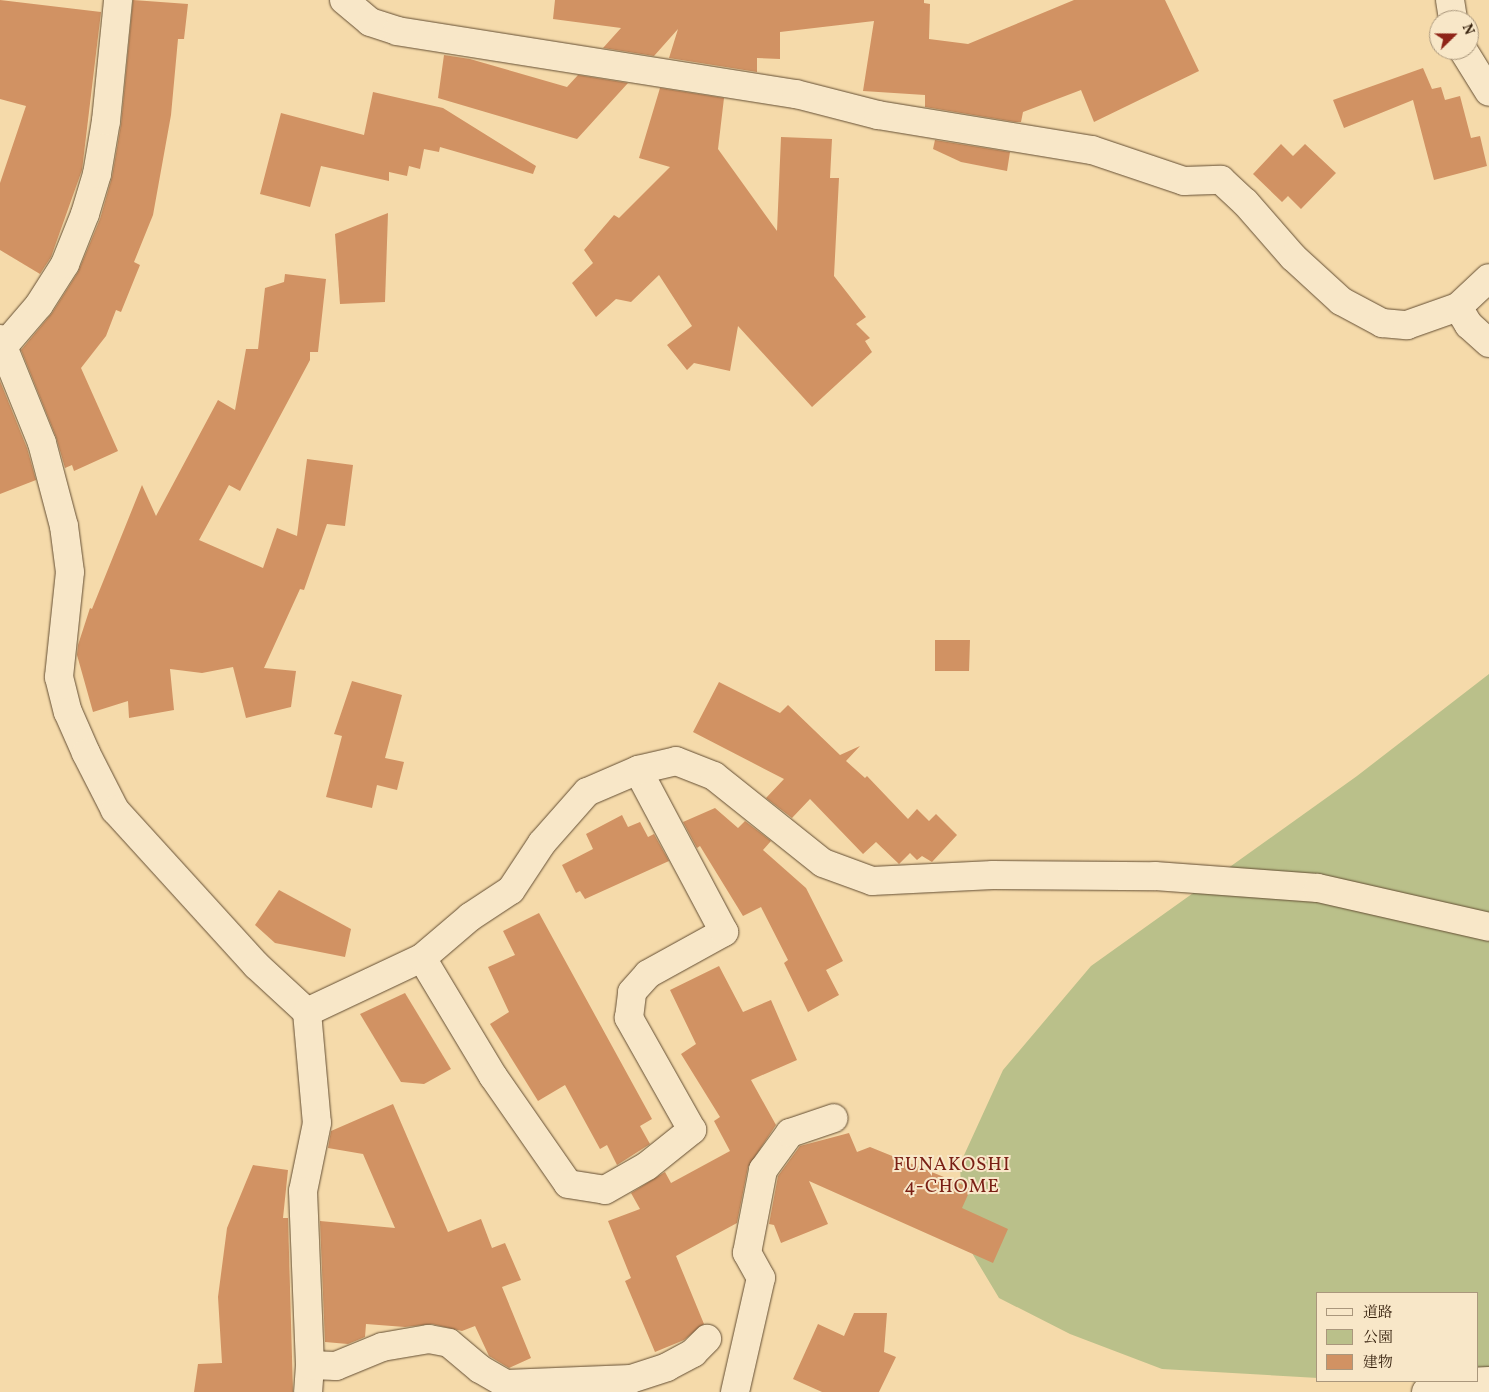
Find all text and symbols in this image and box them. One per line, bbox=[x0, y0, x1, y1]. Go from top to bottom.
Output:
north arrow bbox=[1429, 10, 1479, 60]
text: N bbox=[1457, 21, 1478, 38]
district label: FUNAKOSHI 4-CHOME bbox=[892, 1155, 1012, 1199]
legend bbox=[1316, 1292, 1479, 1382]
text: 道路 bbox=[1363, 1303, 1393, 1324]
text: 公園 bbox=[1363, 1328, 1393, 1349]
text: 建物 bbox=[1363, 1353, 1393, 1374]

